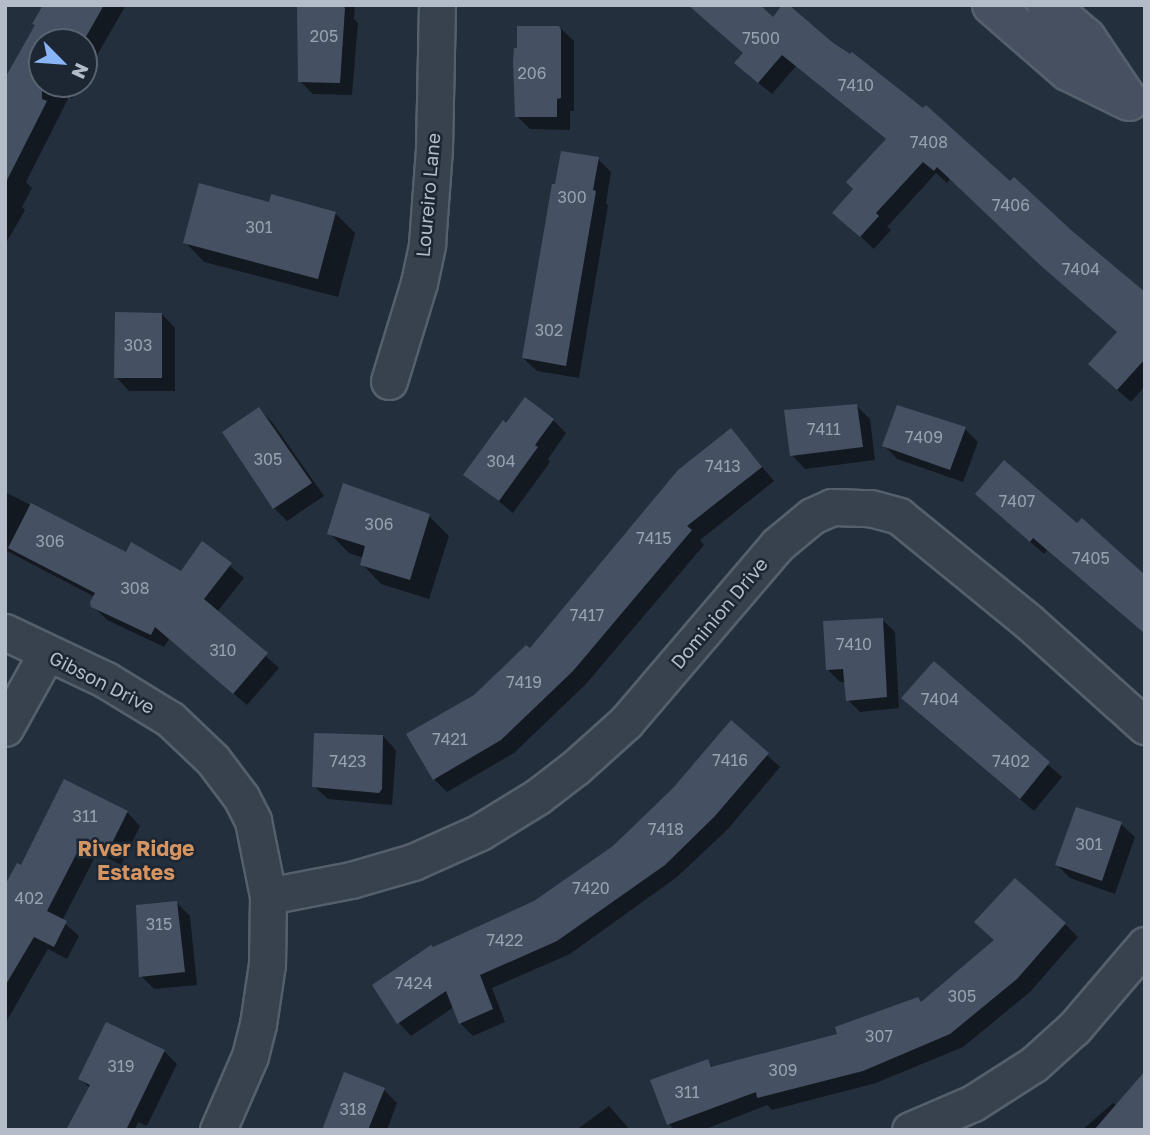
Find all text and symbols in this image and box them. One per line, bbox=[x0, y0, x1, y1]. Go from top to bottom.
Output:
house number: 205 bbox=[310, 26, 338, 46]
north arrow bbox=[28, 28, 98, 98]
house number: 7500 bbox=[742, 28, 780, 48]
text: N bbox=[67, 60, 94, 83]
house number: 206 bbox=[518, 63, 546, 83]
house number: 7410 bbox=[838, 75, 874, 95]
street label: Loureiro Lane bbox=[411, 132, 445, 258]
house number: 7408 bbox=[910, 132, 948, 152]
house number: 300 bbox=[557, 187, 587, 207]
house number: 7406 bbox=[992, 195, 1030, 215]
house number: 301 bbox=[245, 217, 273, 237]
house number: 7404 bbox=[1062, 259, 1100, 279]
house number: 302 bbox=[535, 320, 563, 340]
house number: 303 bbox=[124, 335, 152, 355]
house number: 7411 bbox=[807, 419, 841, 439]
house number: 7409 bbox=[905, 427, 943, 447]
house number: 305 bbox=[254, 449, 282, 469]
house number: 304 bbox=[486, 451, 516, 471]
house number: 7413 bbox=[705, 456, 741, 476]
house number: 7407 bbox=[999, 491, 1035, 511]
house number: 306 bbox=[365, 514, 393, 534]
house number: 7415 bbox=[636, 528, 672, 548]
house number: 306 bbox=[36, 531, 64, 551]
house number: 7405 bbox=[1072, 548, 1110, 568]
street label: Dominion Drive bbox=[666, 553, 772, 673]
house number: 308 bbox=[120, 578, 150, 598]
house number: 7417 bbox=[570, 605, 604, 625]
house number: 7410 bbox=[836, 634, 872, 654]
house number: 310 bbox=[209, 640, 237, 660]
street label: Gibson Drive bbox=[46, 646, 158, 718]
house number: 7419 bbox=[506, 672, 542, 692]
house number: 7404 bbox=[921, 689, 959, 709]
house number: 7421 bbox=[432, 729, 468, 749]
house number: 7416 bbox=[712, 750, 748, 770]
house number: 7423 bbox=[330, 751, 366, 771]
house number: 7402 bbox=[992, 751, 1030, 771]
house number: 311 bbox=[73, 806, 97, 826]
house number: 7418 bbox=[648, 819, 684, 839]
house number: 301 bbox=[1075, 834, 1103, 854]
district label: River Ridge Estates bbox=[78, 835, 194, 885]
house number: 7420 bbox=[572, 878, 610, 898]
house number: 402 bbox=[15, 888, 43, 908]
house number: 315 bbox=[146, 914, 172, 934]
house number: 7422 bbox=[487, 930, 523, 950]
house number: 7424 bbox=[395, 973, 433, 993]
house number: 305 bbox=[948, 986, 976, 1006]
house number: 307 bbox=[865, 1026, 893, 1046]
house number: 319 bbox=[108, 1056, 134, 1076]
house number: 309 bbox=[769, 1060, 797, 1080]
house number: 311 bbox=[675, 1082, 699, 1102]
house number: 318 bbox=[340, 1099, 366, 1119]

